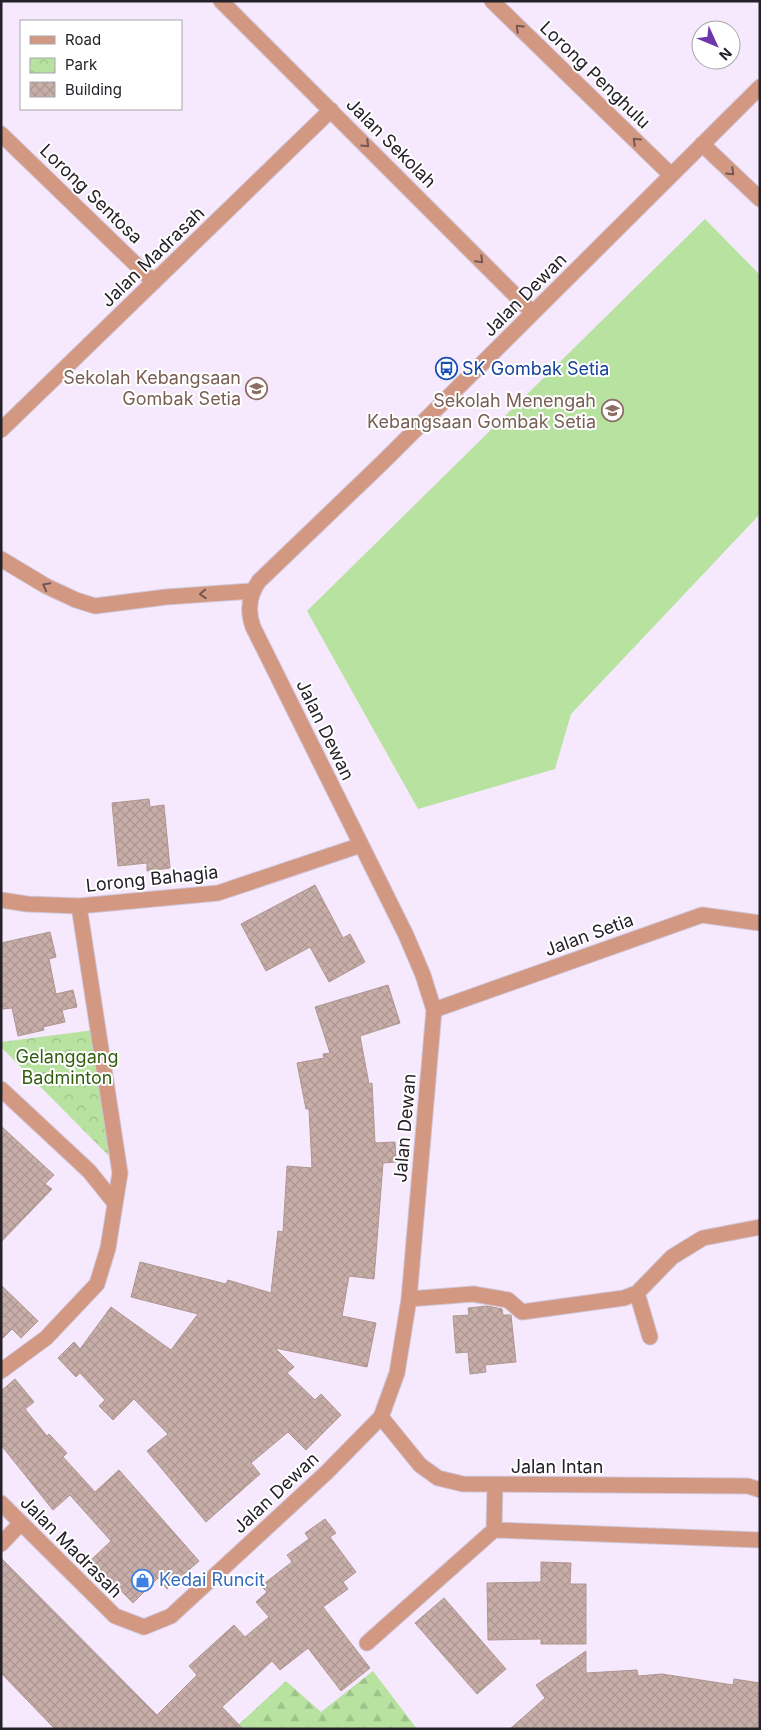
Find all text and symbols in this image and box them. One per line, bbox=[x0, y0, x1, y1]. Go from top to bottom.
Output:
street label: Lorong Penghulu bbox=[536, 17, 655, 133]
legend bbox=[20, 20, 182, 110]
north arrow bbox=[691, 20, 741, 70]
one-way arrow bbox=[516, 25, 525, 34]
text: Road bbox=[65, 30, 101, 49]
text: N bbox=[716, 45, 736, 64]
text: Park bbox=[65, 55, 98, 74]
text: Building bbox=[65, 80, 122, 99]
street label: Jalan Sekolah bbox=[342, 94, 440, 192]
one-way arrow bbox=[633, 138, 642, 147]
one-way arrow bbox=[360, 139, 369, 148]
street label: Lorong Sentosa bbox=[36, 140, 147, 248]
one-way arrow bbox=[725, 166, 734, 175]
street label: Jalan Madrasah bbox=[97, 202, 209, 311]
street label: Jalan Dewan bbox=[479, 249, 571, 341]
one-way arrow bbox=[474, 254, 483, 263]
bus stop icon: SK Gombak Setia bbox=[434, 357, 458, 381]
place label: SK Gombak Setia bbox=[462, 358, 609, 379]
place label: Sekolah Kebangsaan Gombak Setia bbox=[63, 367, 241, 409]
school or university icon: Sekolah Kebangsaan Gombak Setia bbox=[245, 376, 269, 400]
place label: Sekolah Menengah Kebangsaan Gombak Setia bbox=[367, 390, 596, 432]
school or university icon: Sekolah Menengah Kebangsaan Gombak Setia bbox=[600, 399, 624, 423]
one-way arrow bbox=[42, 582, 51, 592]
one-way arrow bbox=[199, 589, 207, 600]
street label: Jalan Dewan bbox=[292, 676, 359, 783]
street label: Lorong Bahagia bbox=[85, 861, 219, 896]
street label: Jalan Setia bbox=[542, 909, 636, 960]
park label: Gelanggang Badminton bbox=[16, 1046, 118, 1088]
street label: Jalan Dewan bbox=[389, 1073, 420, 1183]
street label: Jalan Dewan bbox=[229, 1448, 323, 1538]
street label: Jalan Intan bbox=[511, 1456, 603, 1477]
street label: Jalan Madrasah bbox=[16, 1491, 127, 1602]
shop icon: Kedai Runcit bbox=[131, 1568, 155, 1592]
place label: Kedai Runcit bbox=[159, 1569, 265, 1590]

